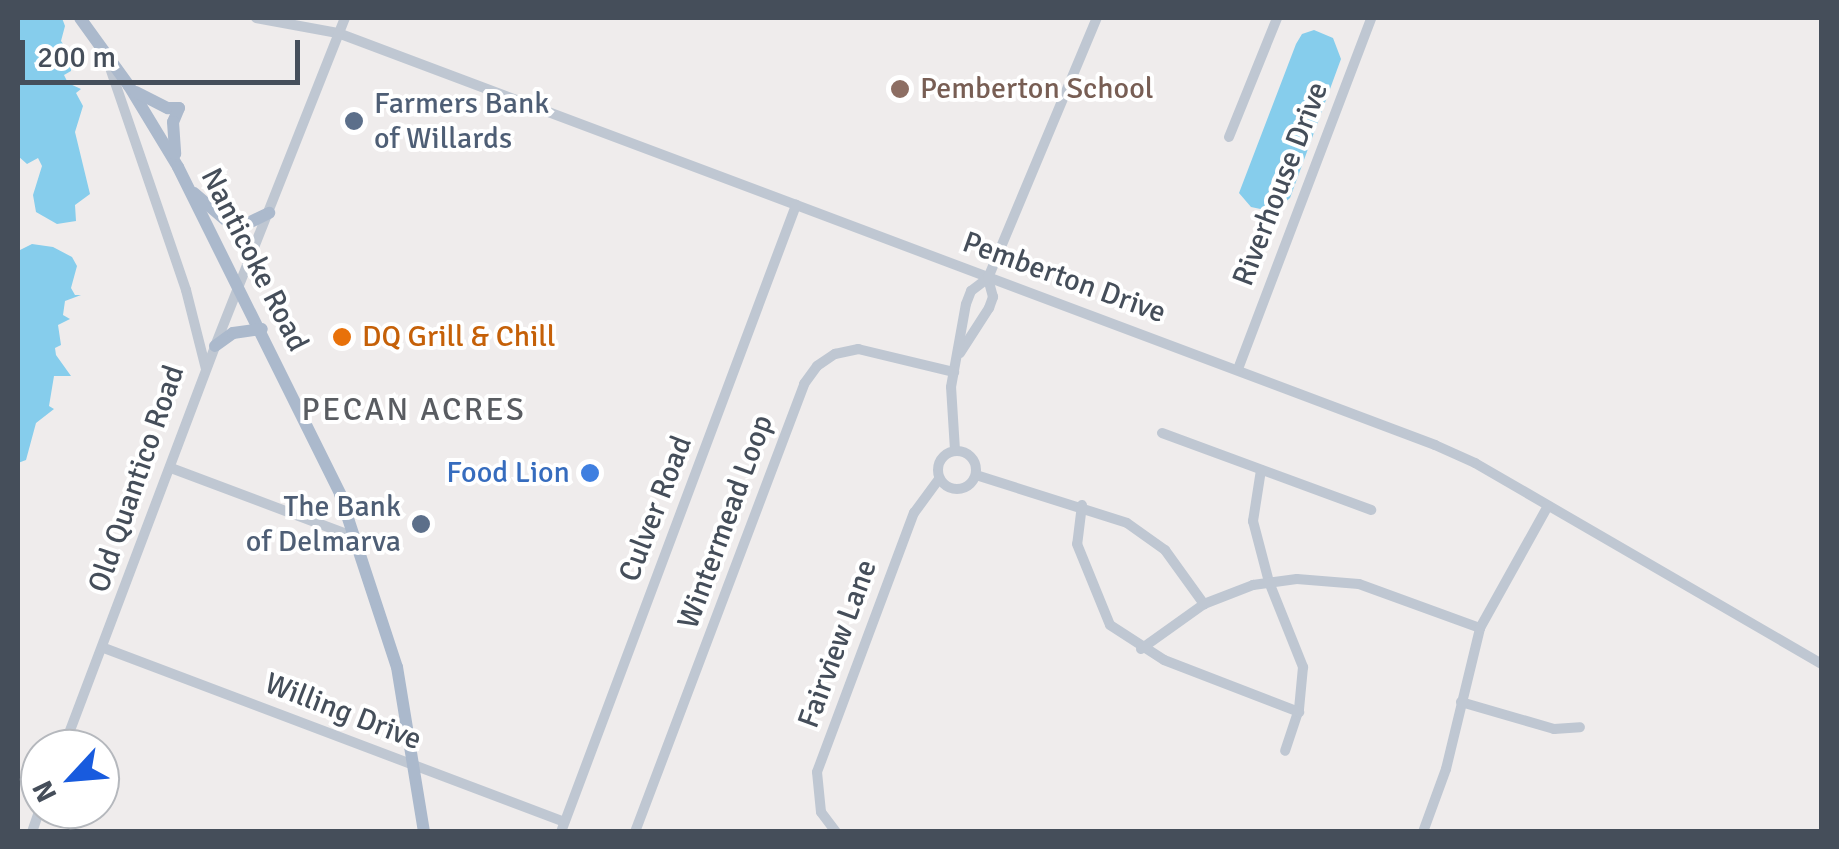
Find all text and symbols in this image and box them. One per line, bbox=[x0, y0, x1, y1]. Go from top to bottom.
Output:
scale bar bbox=[25, 20, 305, 82]
text: 200 m bbox=[37, 39, 116, 76]
place label: Pemberton School bbox=[920, 71, 1154, 107]
street label: Riverhouse Drive bbox=[1226, 77, 1336, 291]
marker: Pemberton School bbox=[889, 78, 911, 100]
place label: Farmers Bank of Willards bbox=[374, 86, 549, 156]
marker: Farmers Bank of Willards bbox=[343, 110, 365, 132]
street label: Nanticoke Road bbox=[192, 162, 316, 358]
street label: Pemberton Drive bbox=[958, 225, 1170, 331]
place label: DQ Grill & Chill bbox=[362, 319, 556, 355]
marker: DQ Grill & Chill bbox=[331, 326, 353, 348]
street label: Old Quantico Road bbox=[81, 361, 193, 597]
district label: PECAN ACRES bbox=[302, 391, 526, 429]
street label: Wintermead Loop bbox=[671, 410, 781, 634]
street label: Culver Road bbox=[612, 431, 700, 587]
place label: Food Lion bbox=[446, 455, 570, 491]
marker: Food Lion bbox=[579, 462, 601, 484]
place label: The Bank of Delmarva bbox=[246, 489, 401, 560]
marker: The Bank of Delmarva bbox=[410, 513, 432, 535]
street label: Fairview Lane bbox=[791, 555, 885, 733]
street label: Willing Drive bbox=[260, 666, 426, 758]
north arrow bbox=[20, 729, 120, 829]
text: N bbox=[25, 775, 64, 807]

